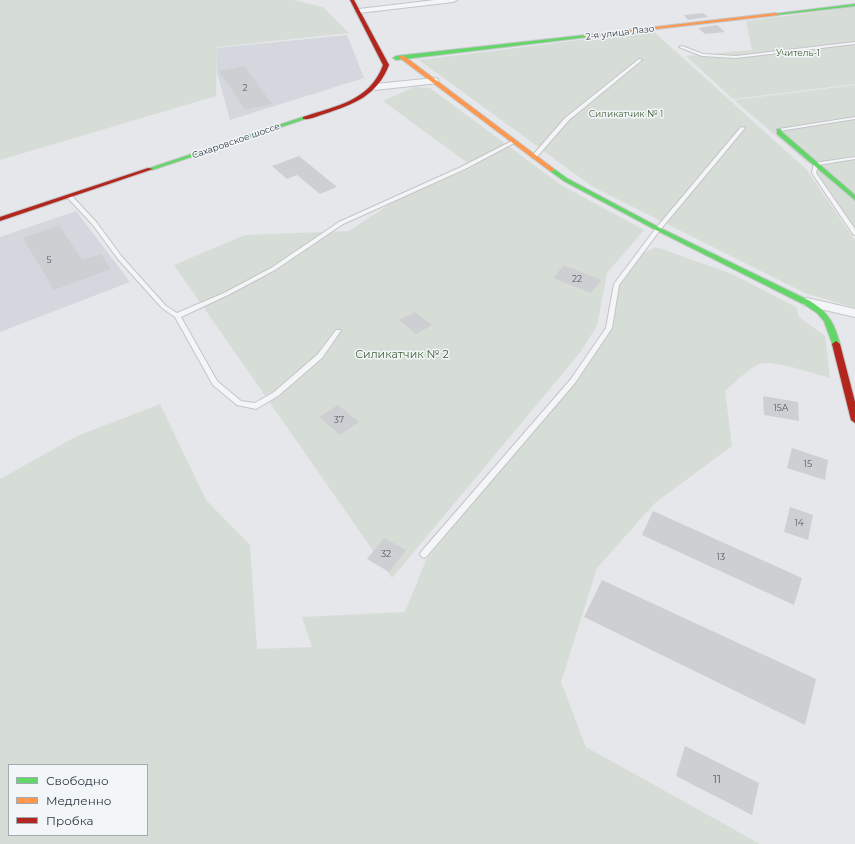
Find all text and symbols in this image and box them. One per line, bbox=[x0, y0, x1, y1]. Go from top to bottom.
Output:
street label: 2-я улица Лазо bbox=[585, 23, 655, 43]
park label: Учитель-1 bbox=[776, 48, 820, 58]
house number: 2 bbox=[242, 83, 248, 93]
park label: Силикатчик № 1 bbox=[589, 109, 663, 119]
street label: Сахаровское шоссе bbox=[191, 121, 281, 161]
house number: 5 bbox=[46, 255, 52, 265]
house number: 22 bbox=[572, 274, 582, 284]
park label: Силикатчик № 2 bbox=[355, 348, 449, 362]
house number: 15А bbox=[773, 403, 789, 413]
house number: 37 bbox=[334, 415, 344, 425]
house number: 15 bbox=[804, 459, 812, 469]
house number: 14 bbox=[794, 518, 804, 528]
house number: 32 bbox=[381, 549, 391, 559]
house number: 13 bbox=[717, 552, 725, 562]
legend bbox=[8, 764, 148, 836]
text: Свободно bbox=[46, 773, 109, 788]
house number: 11 bbox=[713, 773, 721, 787]
text: Медленно bbox=[46, 793, 111, 808]
text: Пробка bbox=[46, 813, 94, 828]

